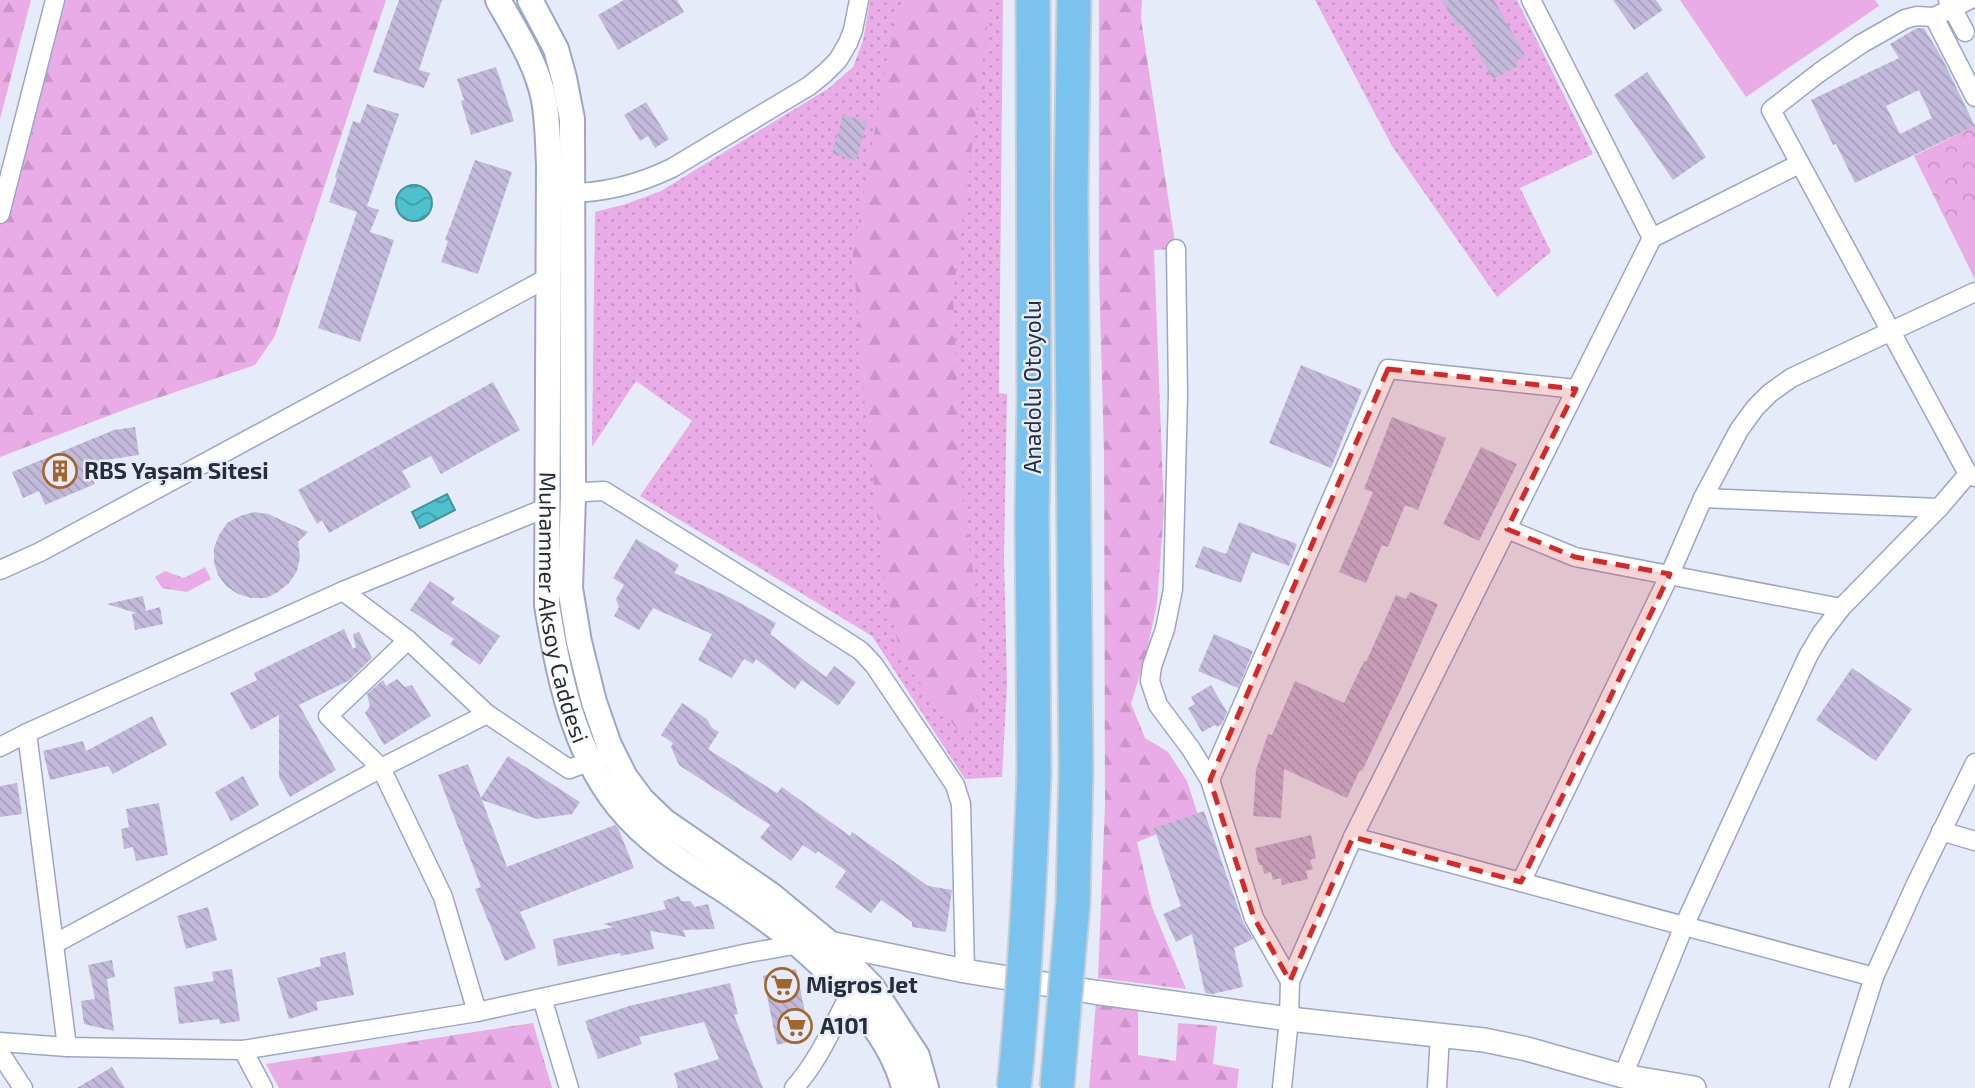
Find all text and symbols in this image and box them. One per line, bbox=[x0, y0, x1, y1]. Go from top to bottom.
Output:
street label: Anadolu Otoyolu bbox=[1018, 300, 1046, 474]
building icon: RBS Yaşam Sitesi bbox=[41, 452, 79, 490]
place label: RBS Yaşam Sitesi bbox=[84, 456, 269, 486]
street label: Muhammer Aksoy Caddesi bbox=[534, 472, 595, 747]
supermarket icon: Migros Jet bbox=[763, 966, 801, 1004]
place label: Migros Jet bbox=[806, 970, 918, 998]
supermarket icon: A101 bbox=[776, 1007, 814, 1045]
place label: A101 bbox=[820, 1011, 869, 1039]

